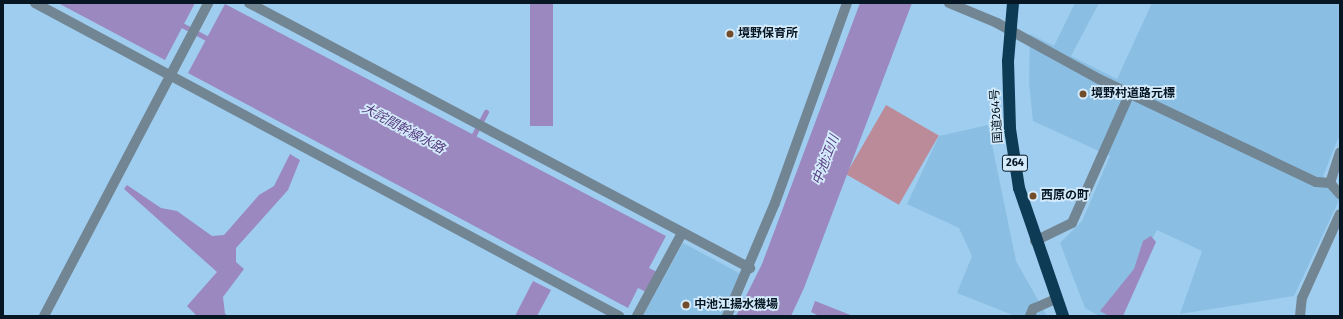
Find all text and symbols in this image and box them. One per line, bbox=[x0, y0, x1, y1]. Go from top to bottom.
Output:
place label: 境野保育所 bbox=[738, 27, 798, 41]
marker: 境野保育所 bbox=[725, 29, 735, 39]
place label: 境野村道路元標 bbox=[1091, 87, 1175, 101]
street label: 国道264号 bbox=[988, 88, 1006, 144]
marker: 境野村道路元標 bbox=[1078, 89, 1088, 99]
water label: 大詫間幹線水路 bbox=[359, 101, 447, 157]
water label: 中池江川 bbox=[809, 133, 843, 187]
road number: 264 bbox=[1001, 154, 1029, 172]
place label: 西原の町 bbox=[1041, 189, 1089, 203]
marker: 西原の町 bbox=[1028, 191, 1038, 201]
place label: 中池江揚水機場 bbox=[694, 298, 778, 312]
marker: 中池江揚水機場 bbox=[681, 300, 691, 310]

